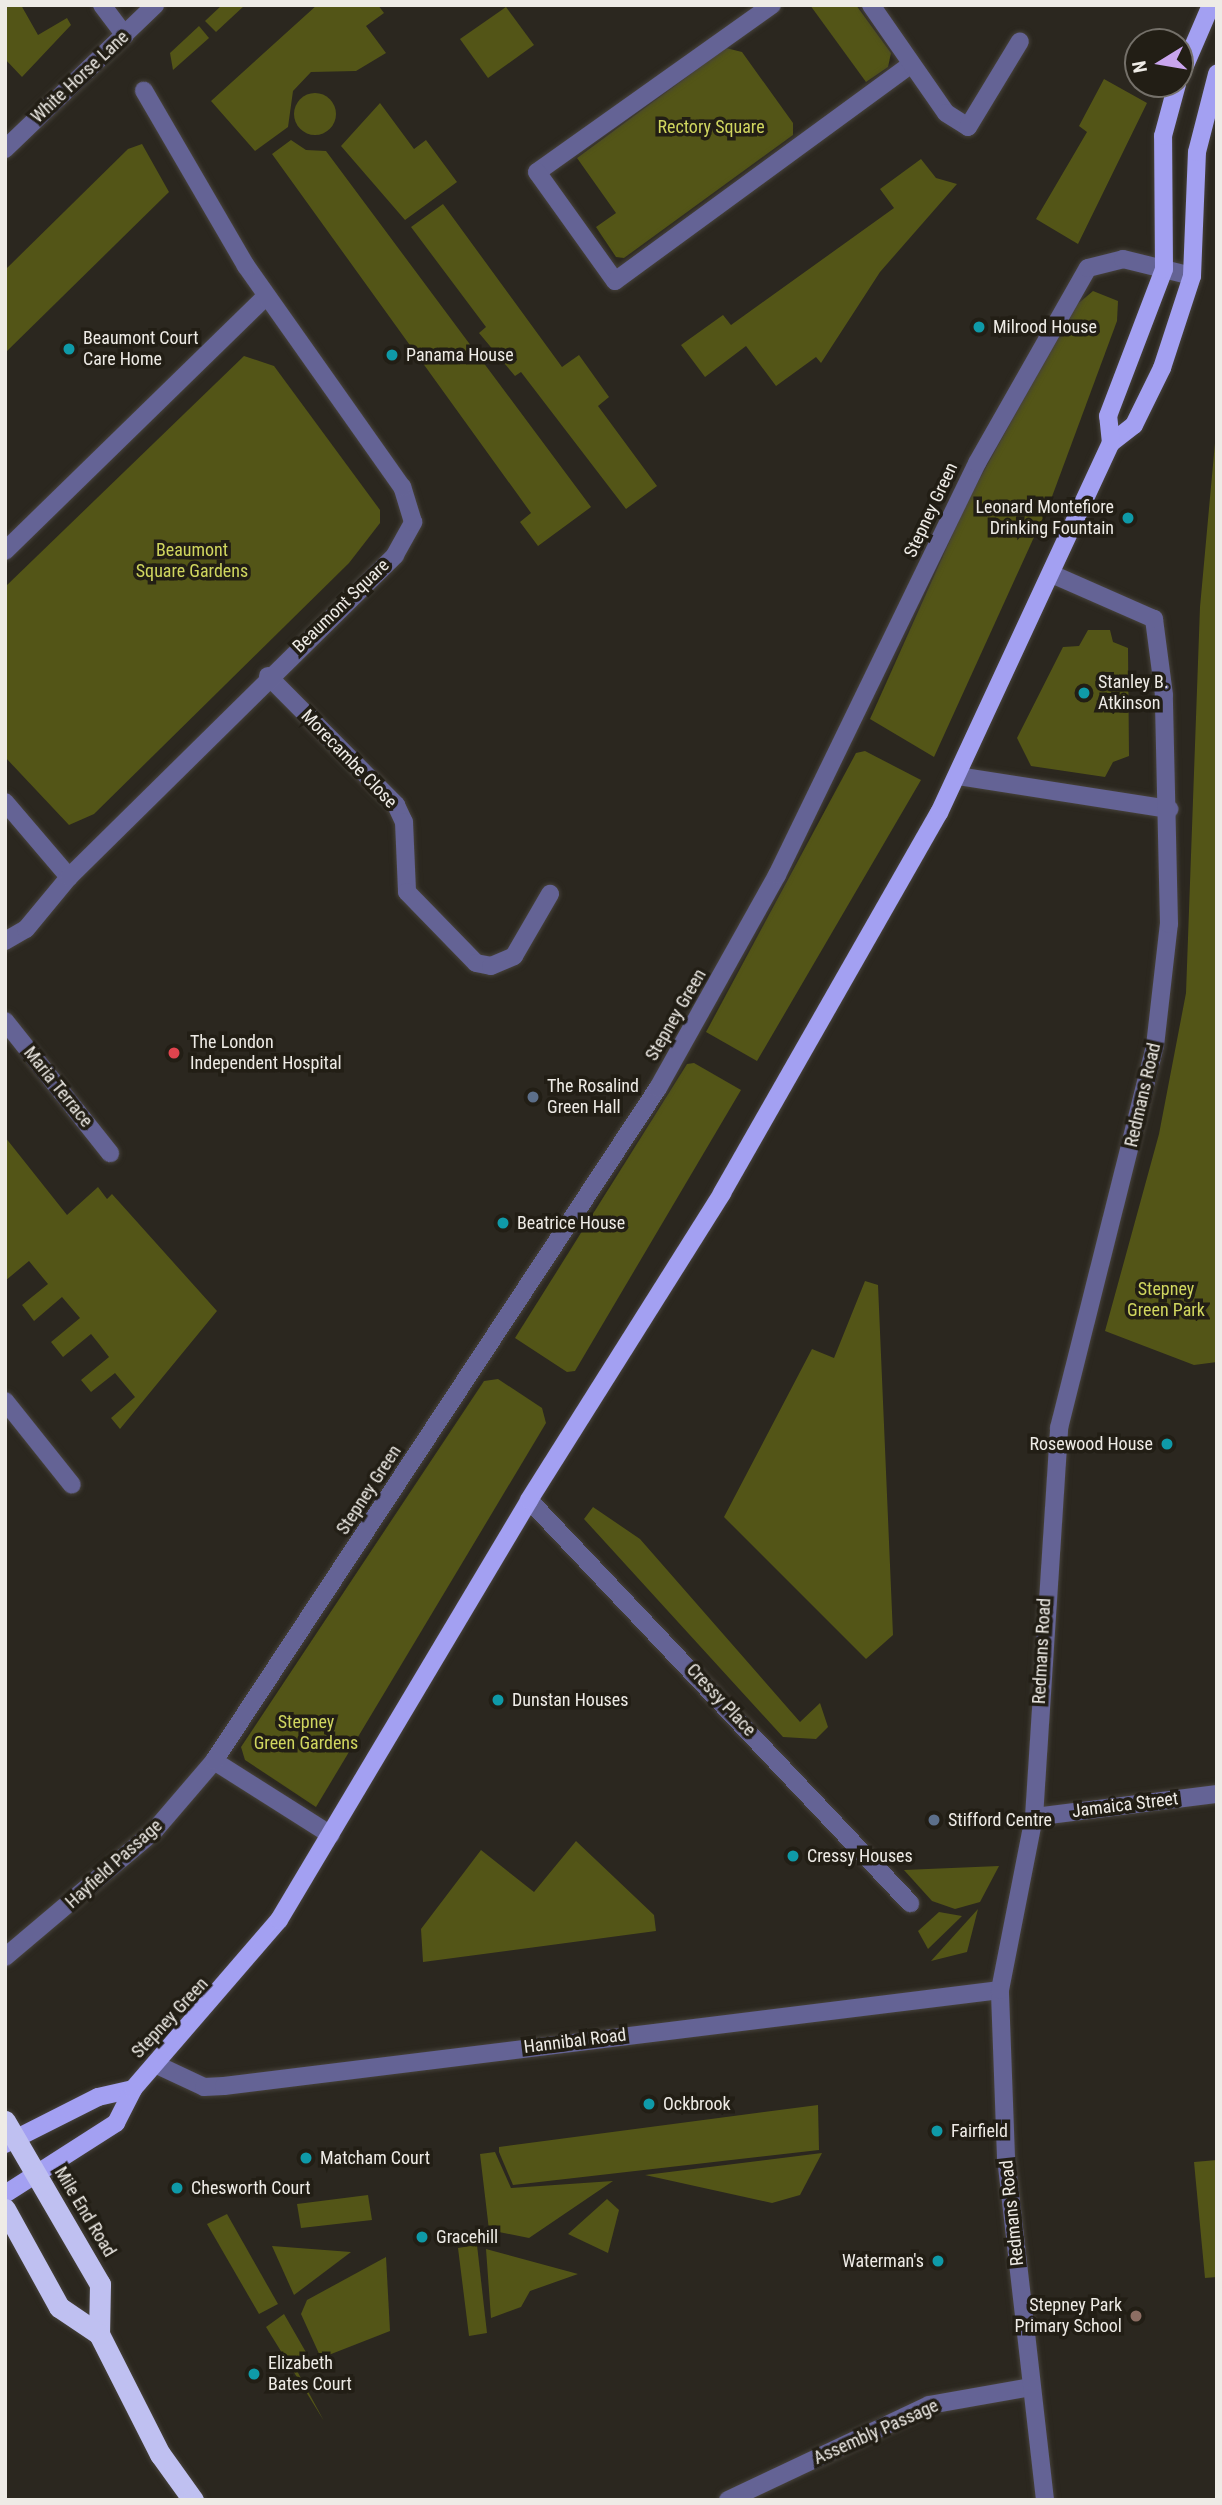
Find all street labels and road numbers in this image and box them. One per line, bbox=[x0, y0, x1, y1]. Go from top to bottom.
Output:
street label: White Horse Lane bbox=[27, 26, 133, 128]
street label: Stepney Green bbox=[900, 459, 962, 561]
street label: Beaumont Square bbox=[288, 555, 394, 657]
street label: Morecambe Close bbox=[297, 705, 401, 813]
street label: Stepney Green bbox=[641, 965, 711, 1065]
street label: Redmans Road bbox=[1121, 1041, 1165, 1149]
street label: Maria Terrace bbox=[19, 1042, 97, 1132]
street label: Stepney Green bbox=[332, 1441, 406, 1539]
street label: Redmans Road bbox=[1028, 1597, 1056, 1705]
street label: Cressy Place bbox=[682, 1659, 760, 1741]
street label: Jamaica Street bbox=[1071, 1788, 1179, 1822]
street label: Hayfield Passage bbox=[61, 1815, 167, 1913]
street label: Stepney Green bbox=[127, 1973, 213, 2063]
street label: Hannibal Road bbox=[522, 2024, 628, 2058]
street label: Redmans Road bbox=[996, 2159, 1028, 2267]
street label: Mile End Road bbox=[50, 2163, 120, 2261]
street label: Assembly Passage bbox=[810, 2395, 942, 2469]

